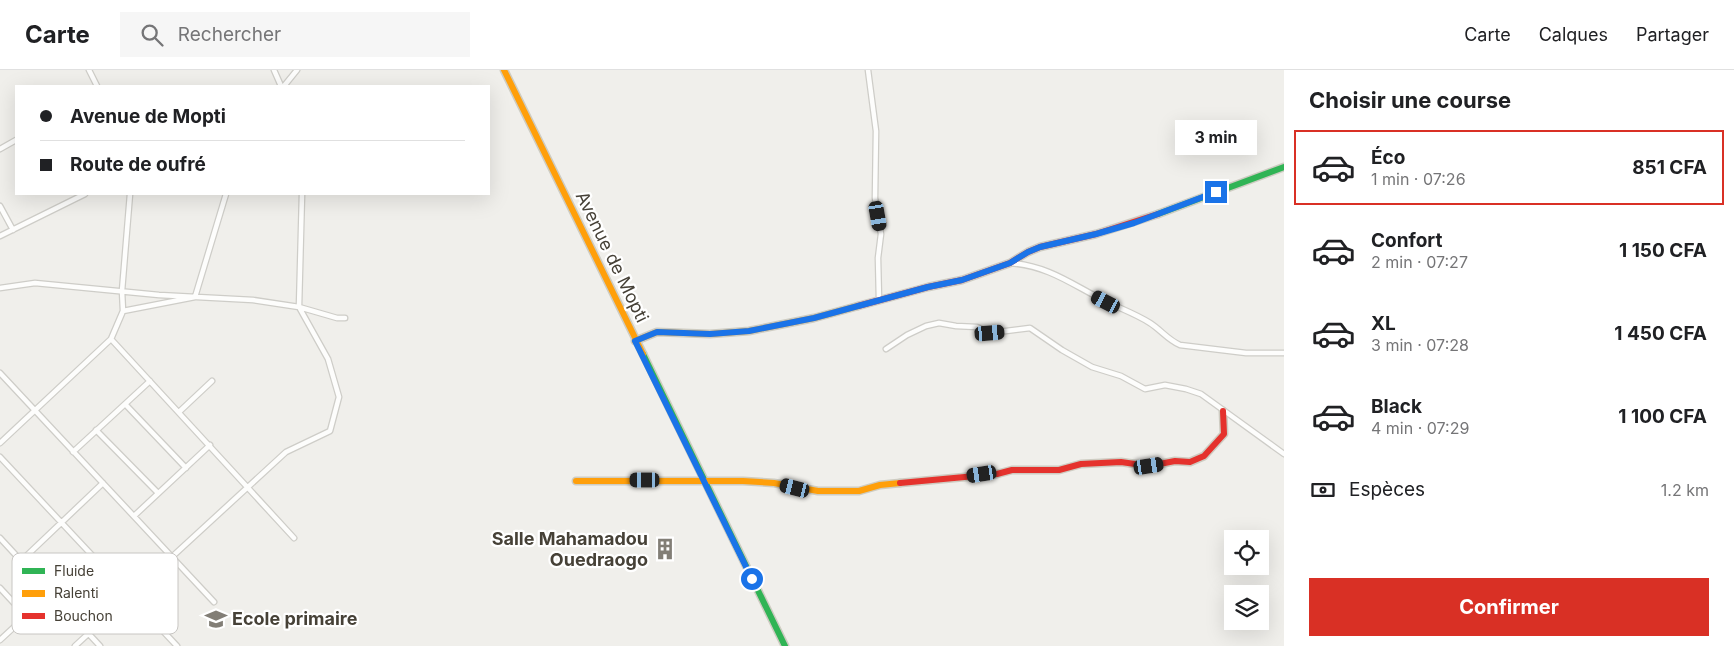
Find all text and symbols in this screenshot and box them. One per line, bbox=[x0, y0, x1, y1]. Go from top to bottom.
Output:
search box bbox=[120, 12, 470, 57]
text: Carte bbox=[25, 20, 90, 49]
icon: search bbox=[138, 21, 166, 49]
text: Rechercher bbox=[178, 23, 281, 46]
text: Carte bbox=[1464, 24, 1511, 45]
text: Calques bbox=[1539, 24, 1608, 45]
text: Partager bbox=[1636, 24, 1709, 45]
text: Choisir une course bbox=[1309, 87, 1511, 113]
text: Avenue de Mopti bbox=[70, 105, 226, 128]
callout: 3 min bbox=[1175, 119, 1257, 154]
text: 3 min bbox=[1194, 127, 1238, 147]
icon: car bbox=[1311, 145, 1356, 190]
text: Éco bbox=[1371, 146, 1405, 169]
text: Route de oufré bbox=[70, 153, 206, 176]
text: 851 CFA bbox=[1632, 156, 1707, 179]
text: 1 min · 07:26 bbox=[1371, 169, 1466, 189]
route end bbox=[1205, 181, 1227, 203]
street label: Avenue de Mopti bbox=[572, 188, 653, 326]
car bbox=[868, 200, 887, 232]
icon: car bbox=[1311, 228, 1356, 273]
text: Confort bbox=[1371, 229, 1442, 252]
text: 1 150 CFA bbox=[1619, 239, 1707, 262]
text: 2 min · 07:27 bbox=[1371, 252, 1468, 272]
car bbox=[1089, 289, 1122, 315]
icon: car bbox=[1311, 311, 1356, 356]
text: XL bbox=[1371, 312, 1396, 335]
text: 1 450 CFA bbox=[1614, 322, 1707, 345]
car bbox=[974, 324, 1005, 342]
text: 3 min · 07:28 bbox=[1371, 335, 1469, 355]
icon: car bbox=[1311, 394, 1356, 439]
text: Black bbox=[1371, 395, 1422, 418]
text: 1 100 CFA bbox=[1618, 405, 1707, 428]
text: 4 min · 07:29 bbox=[1371, 418, 1469, 438]
car bbox=[1133, 456, 1164, 476]
car bbox=[966, 464, 997, 484]
car bbox=[630, 473, 660, 488]
icon: cash bbox=[1309, 476, 1337, 504]
car bbox=[778, 477, 811, 499]
text: Espèces bbox=[1349, 478, 1425, 501]
text: 1.2 km bbox=[1661, 480, 1709, 500]
place label: Salle Mahamadou Ouedraogo bbox=[492, 528, 648, 570]
map controls bbox=[1224, 530, 1269, 630]
button: locate bbox=[1224, 530, 1269, 575]
building icon: Salle Mahamadou Ouedraogo bbox=[652, 536, 678, 562]
legend bbox=[12, 553, 178, 634]
text: Fluide bbox=[54, 562, 94, 579]
route start bbox=[741, 568, 763, 590]
button: Confirmer bbox=[1309, 578, 1709, 636]
text: Ralenti bbox=[54, 584, 99, 601]
button: layers bbox=[1224, 585, 1269, 630]
school or university icon: Ecole primaire bbox=[203, 606, 229, 632]
text: Bouchon bbox=[54, 607, 113, 624]
place label: Ecole primaire bbox=[232, 608, 358, 629]

